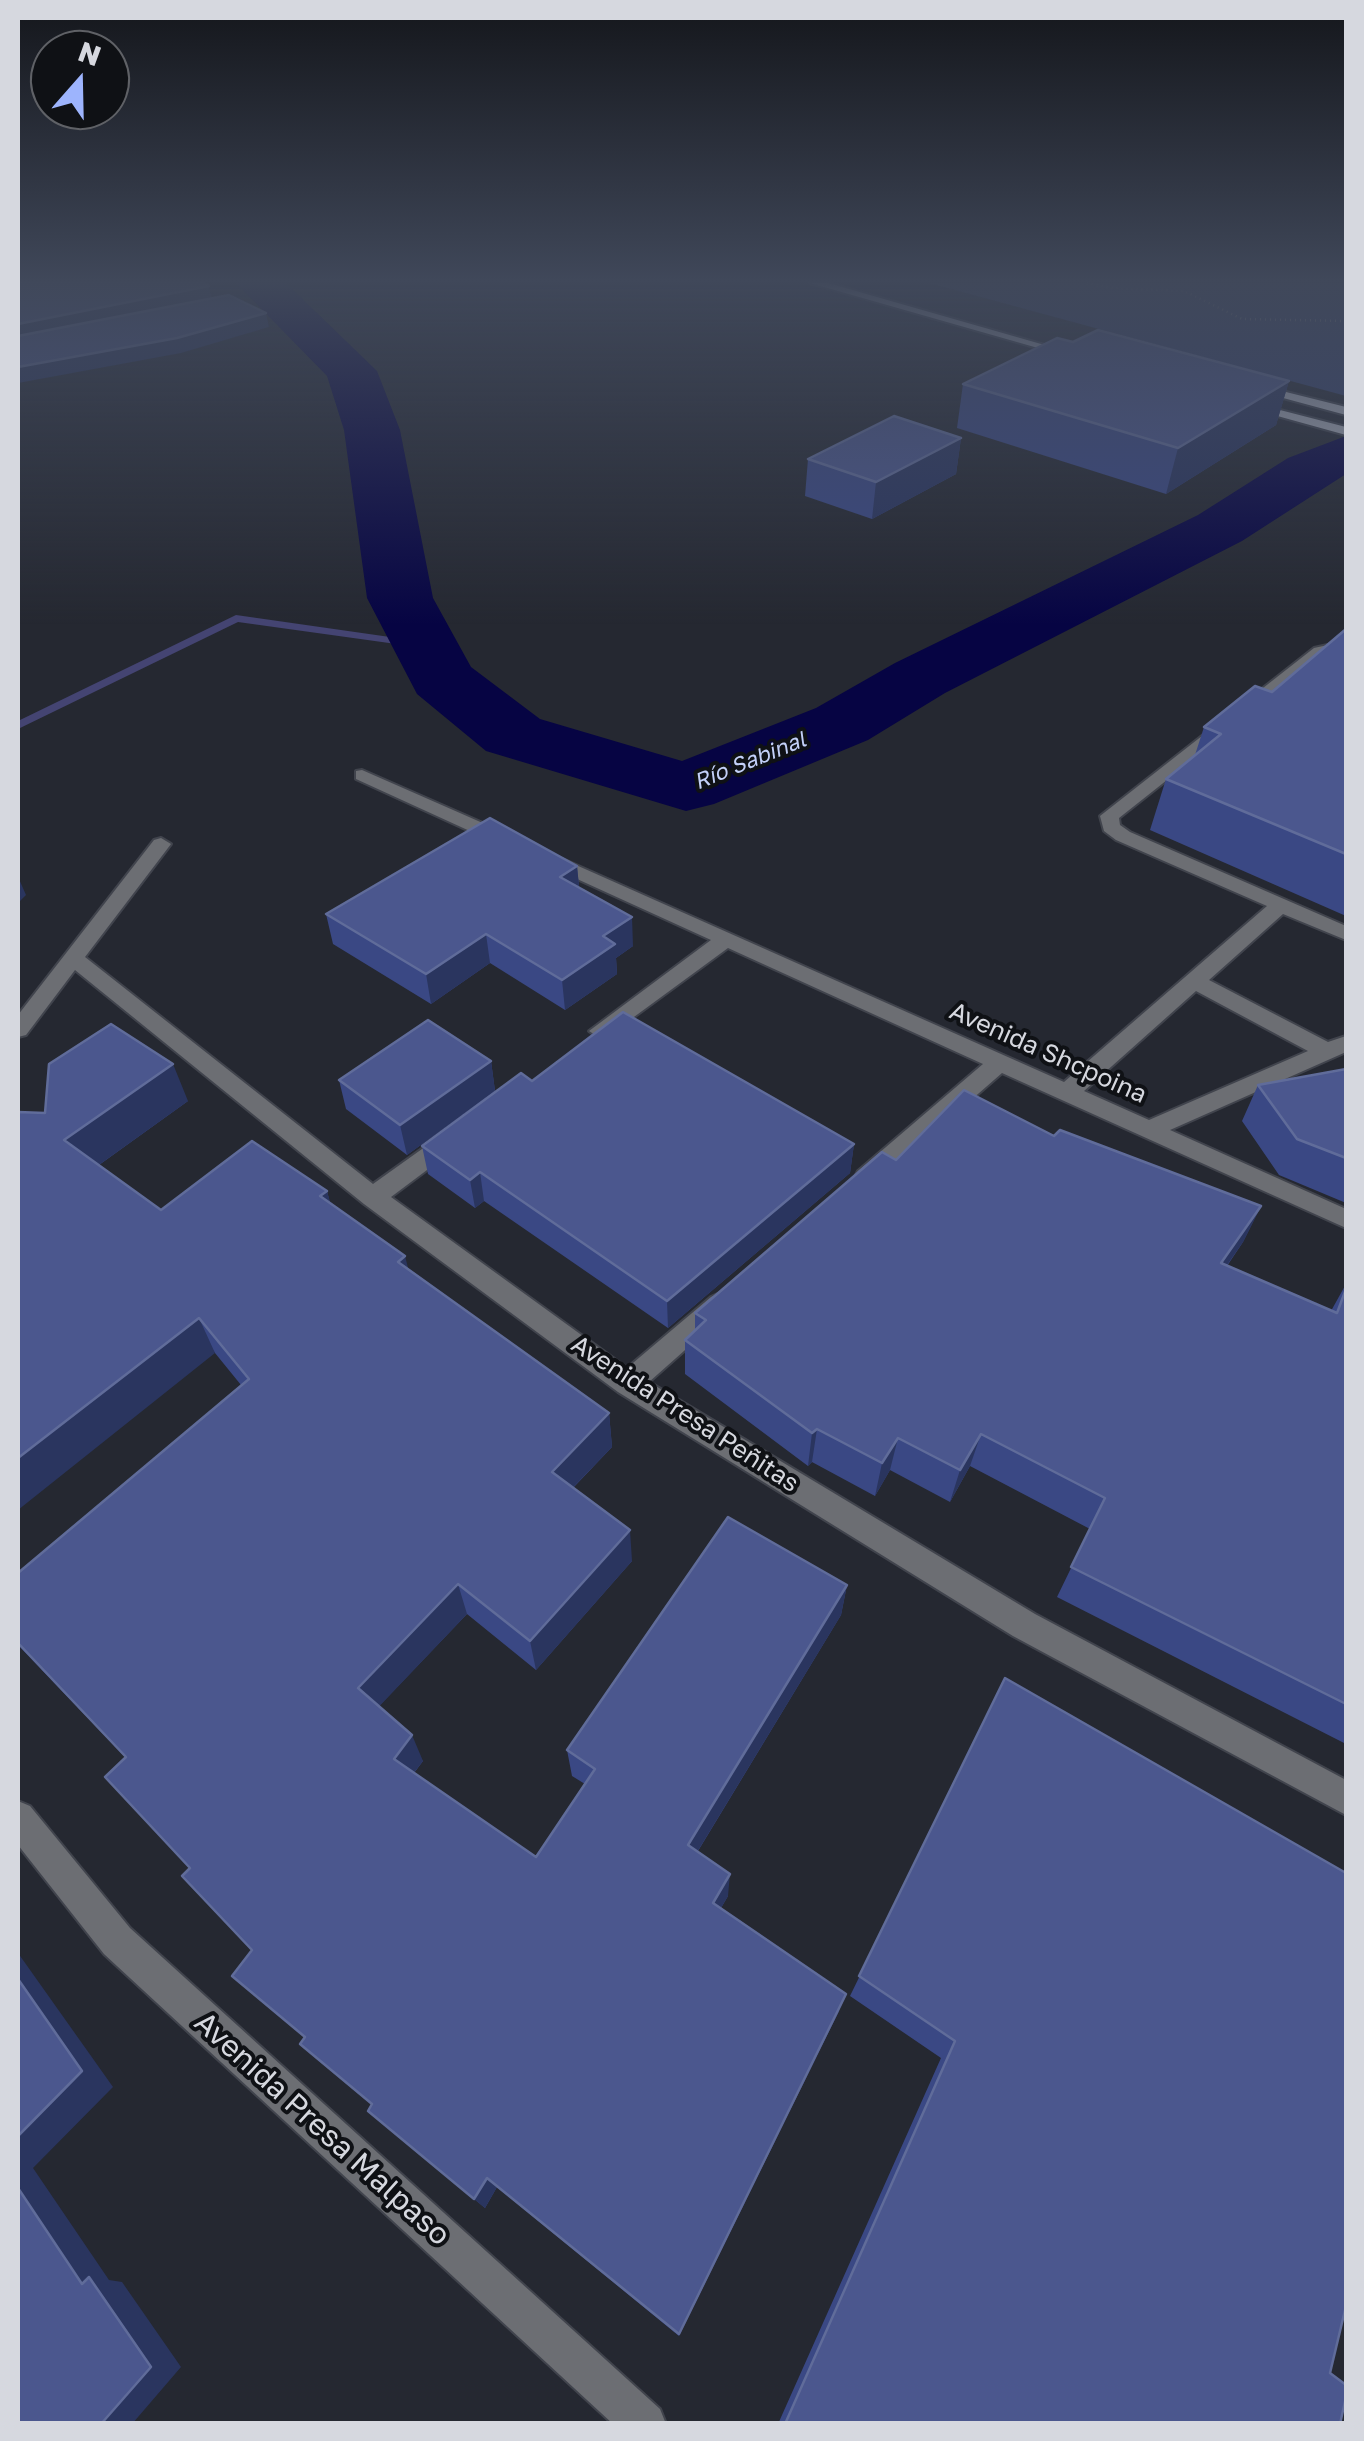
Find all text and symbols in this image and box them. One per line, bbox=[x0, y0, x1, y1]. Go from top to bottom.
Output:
north arrow bbox=[30, 30, 130, 130]
text: N bbox=[74, 34, 105, 72]
water label: Río Sabinal bbox=[690, 727, 810, 795]
street label: Avenida Shcpoina bbox=[945, 996, 1151, 1110]
street label: Avenida Presa Peñitas bbox=[566, 1329, 804, 1499]
street label: Avenida Presa Malpaso bbox=[187, 2005, 457, 2253]

